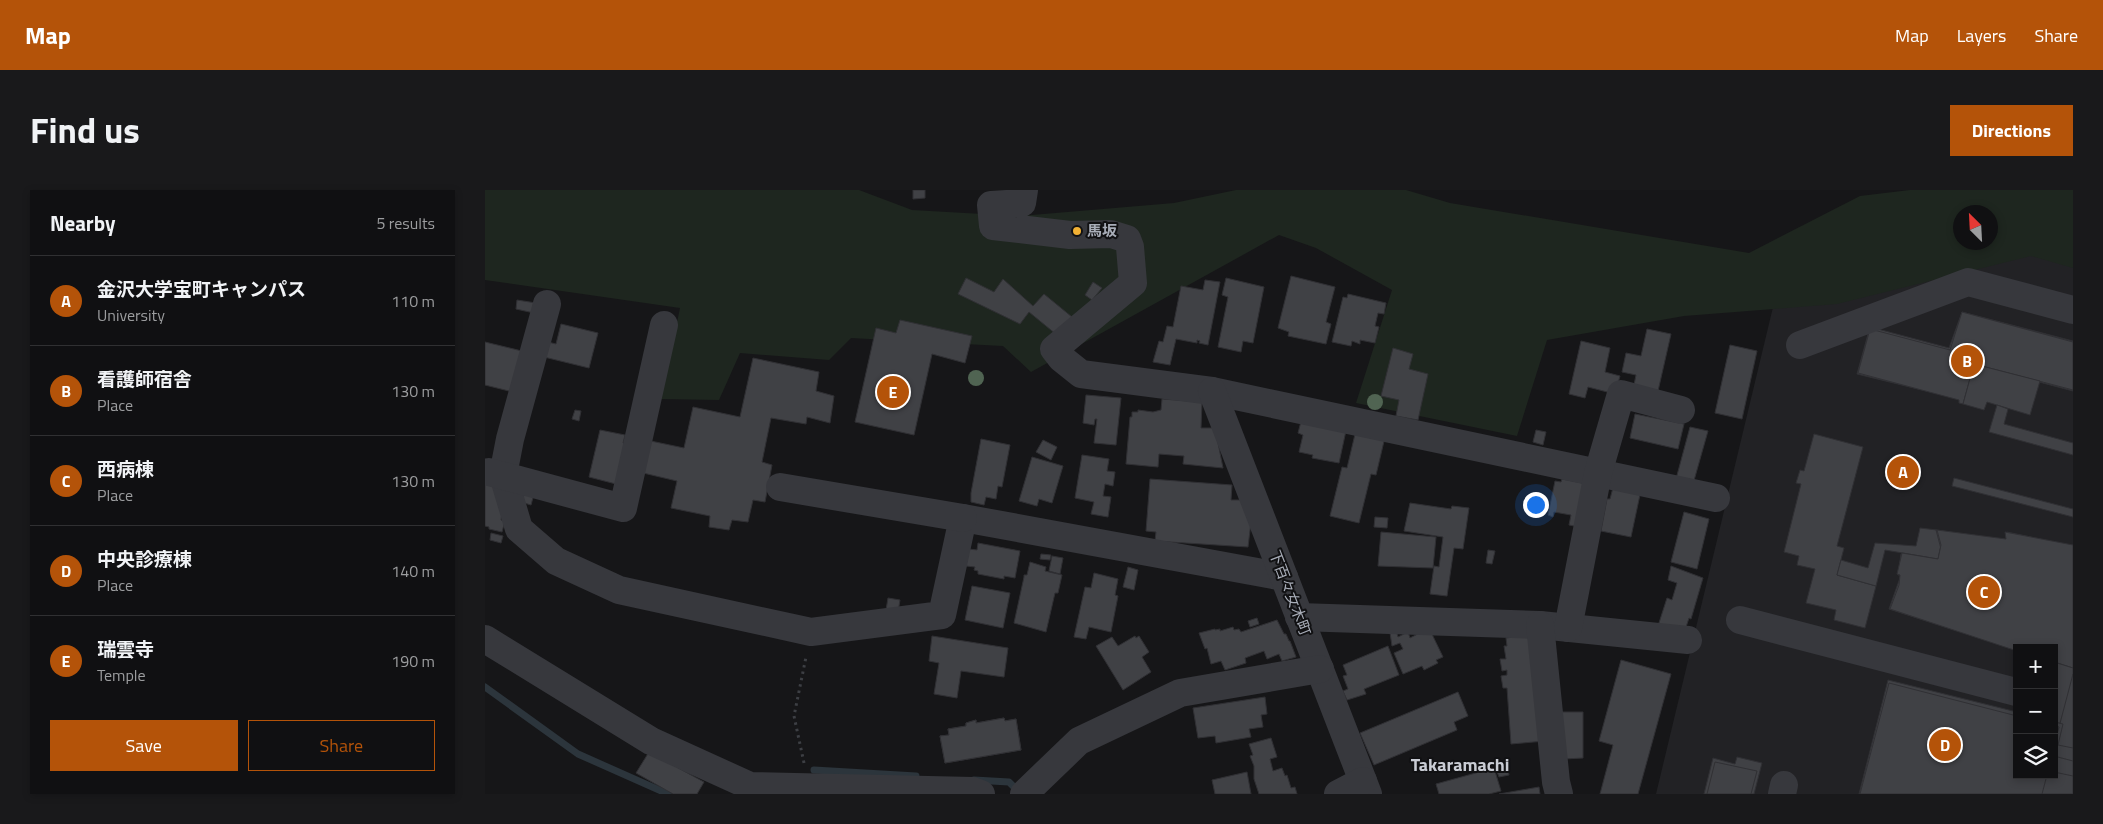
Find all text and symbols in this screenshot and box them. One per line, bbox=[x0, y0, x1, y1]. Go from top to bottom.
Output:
text: Map bbox=[25, 17, 71, 53]
text: Map bbox=[1895, 22, 1929, 49]
text: Layers bbox=[1957, 22, 2006, 49]
text: Share bbox=[2034, 22, 2078, 49]
text: Find us bbox=[30, 103, 140, 157]
button: Directions bbox=[1950, 105, 2073, 156]
north arrow bbox=[1953, 205, 1998, 250]
text: Nearby bbox=[50, 207, 115, 239]
text: 5 results bbox=[376, 211, 435, 235]
place label: 馬坂 bbox=[1087, 219, 1117, 242]
marker: 馬坂 bbox=[1071, 225, 1083, 237]
text: 金沢大学宝町キャンパス bbox=[97, 274, 306, 303]
text: A bbox=[61, 289, 71, 313]
text: 110 m bbox=[391, 289, 435, 313]
text: University bbox=[97, 303, 165, 327]
pin: B bbox=[1951, 342, 1983, 380]
text: 看護師宿舎 bbox=[97, 364, 192, 393]
pin: E bbox=[877, 373, 909, 411]
text: B bbox=[61, 379, 71, 403]
text: 130 m bbox=[391, 379, 435, 403]
text: Place bbox=[97, 393, 133, 417]
pin: A bbox=[1887, 453, 1919, 491]
text: 西病棟 bbox=[97, 454, 154, 483]
text: C bbox=[62, 469, 70, 493]
text: 130 m bbox=[391, 469, 435, 493]
text: Place bbox=[97, 483, 133, 507]
your location bbox=[1523, 492, 1549, 518]
text: 中央診療棟 bbox=[97, 544, 192, 573]
street label: 下百々女木町 bbox=[1264, 547, 1317, 639]
text: D bbox=[61, 559, 71, 583]
text: 140 m bbox=[391, 559, 435, 583]
text: Place bbox=[97, 573, 133, 597]
pin: C bbox=[1968, 573, 2000, 611]
text: 瑞雲寺 bbox=[97, 634, 154, 663]
map controls bbox=[2013, 644, 2058, 779]
button: + bbox=[2013, 644, 2058, 689]
text: E bbox=[62, 649, 70, 673]
text: 190 m bbox=[391, 649, 435, 673]
text: Temple bbox=[97, 663, 146, 687]
button: − bbox=[2013, 689, 2058, 734]
button: Save bbox=[50, 720, 238, 771]
button: Share bbox=[248, 720, 435, 771]
pin: D bbox=[1929, 726, 1961, 764]
button: layers bbox=[2013, 734, 2058, 779]
district label: Takaramachi bbox=[1411, 751, 1509, 778]

